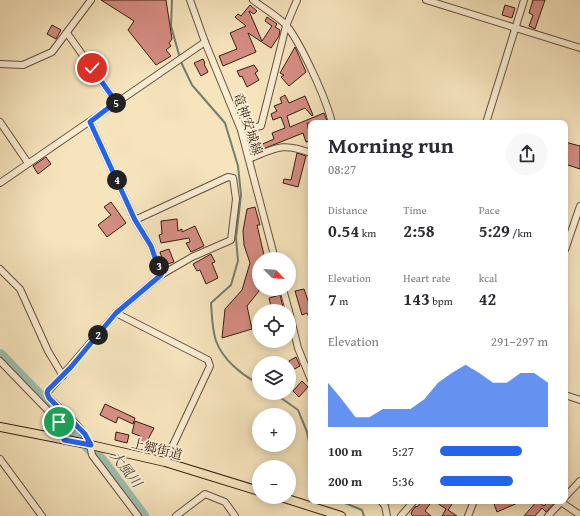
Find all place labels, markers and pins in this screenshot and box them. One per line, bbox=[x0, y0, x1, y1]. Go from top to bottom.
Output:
pin bbox=[75, 51, 109, 85]
pin: 5 bbox=[106, 93, 126, 113]
pin: 4 bbox=[107, 170, 127, 190]
pin: 3 bbox=[149, 256, 169, 276]
pin: 2 bbox=[88, 325, 108, 345]
pin bbox=[42, 405, 76, 439]

